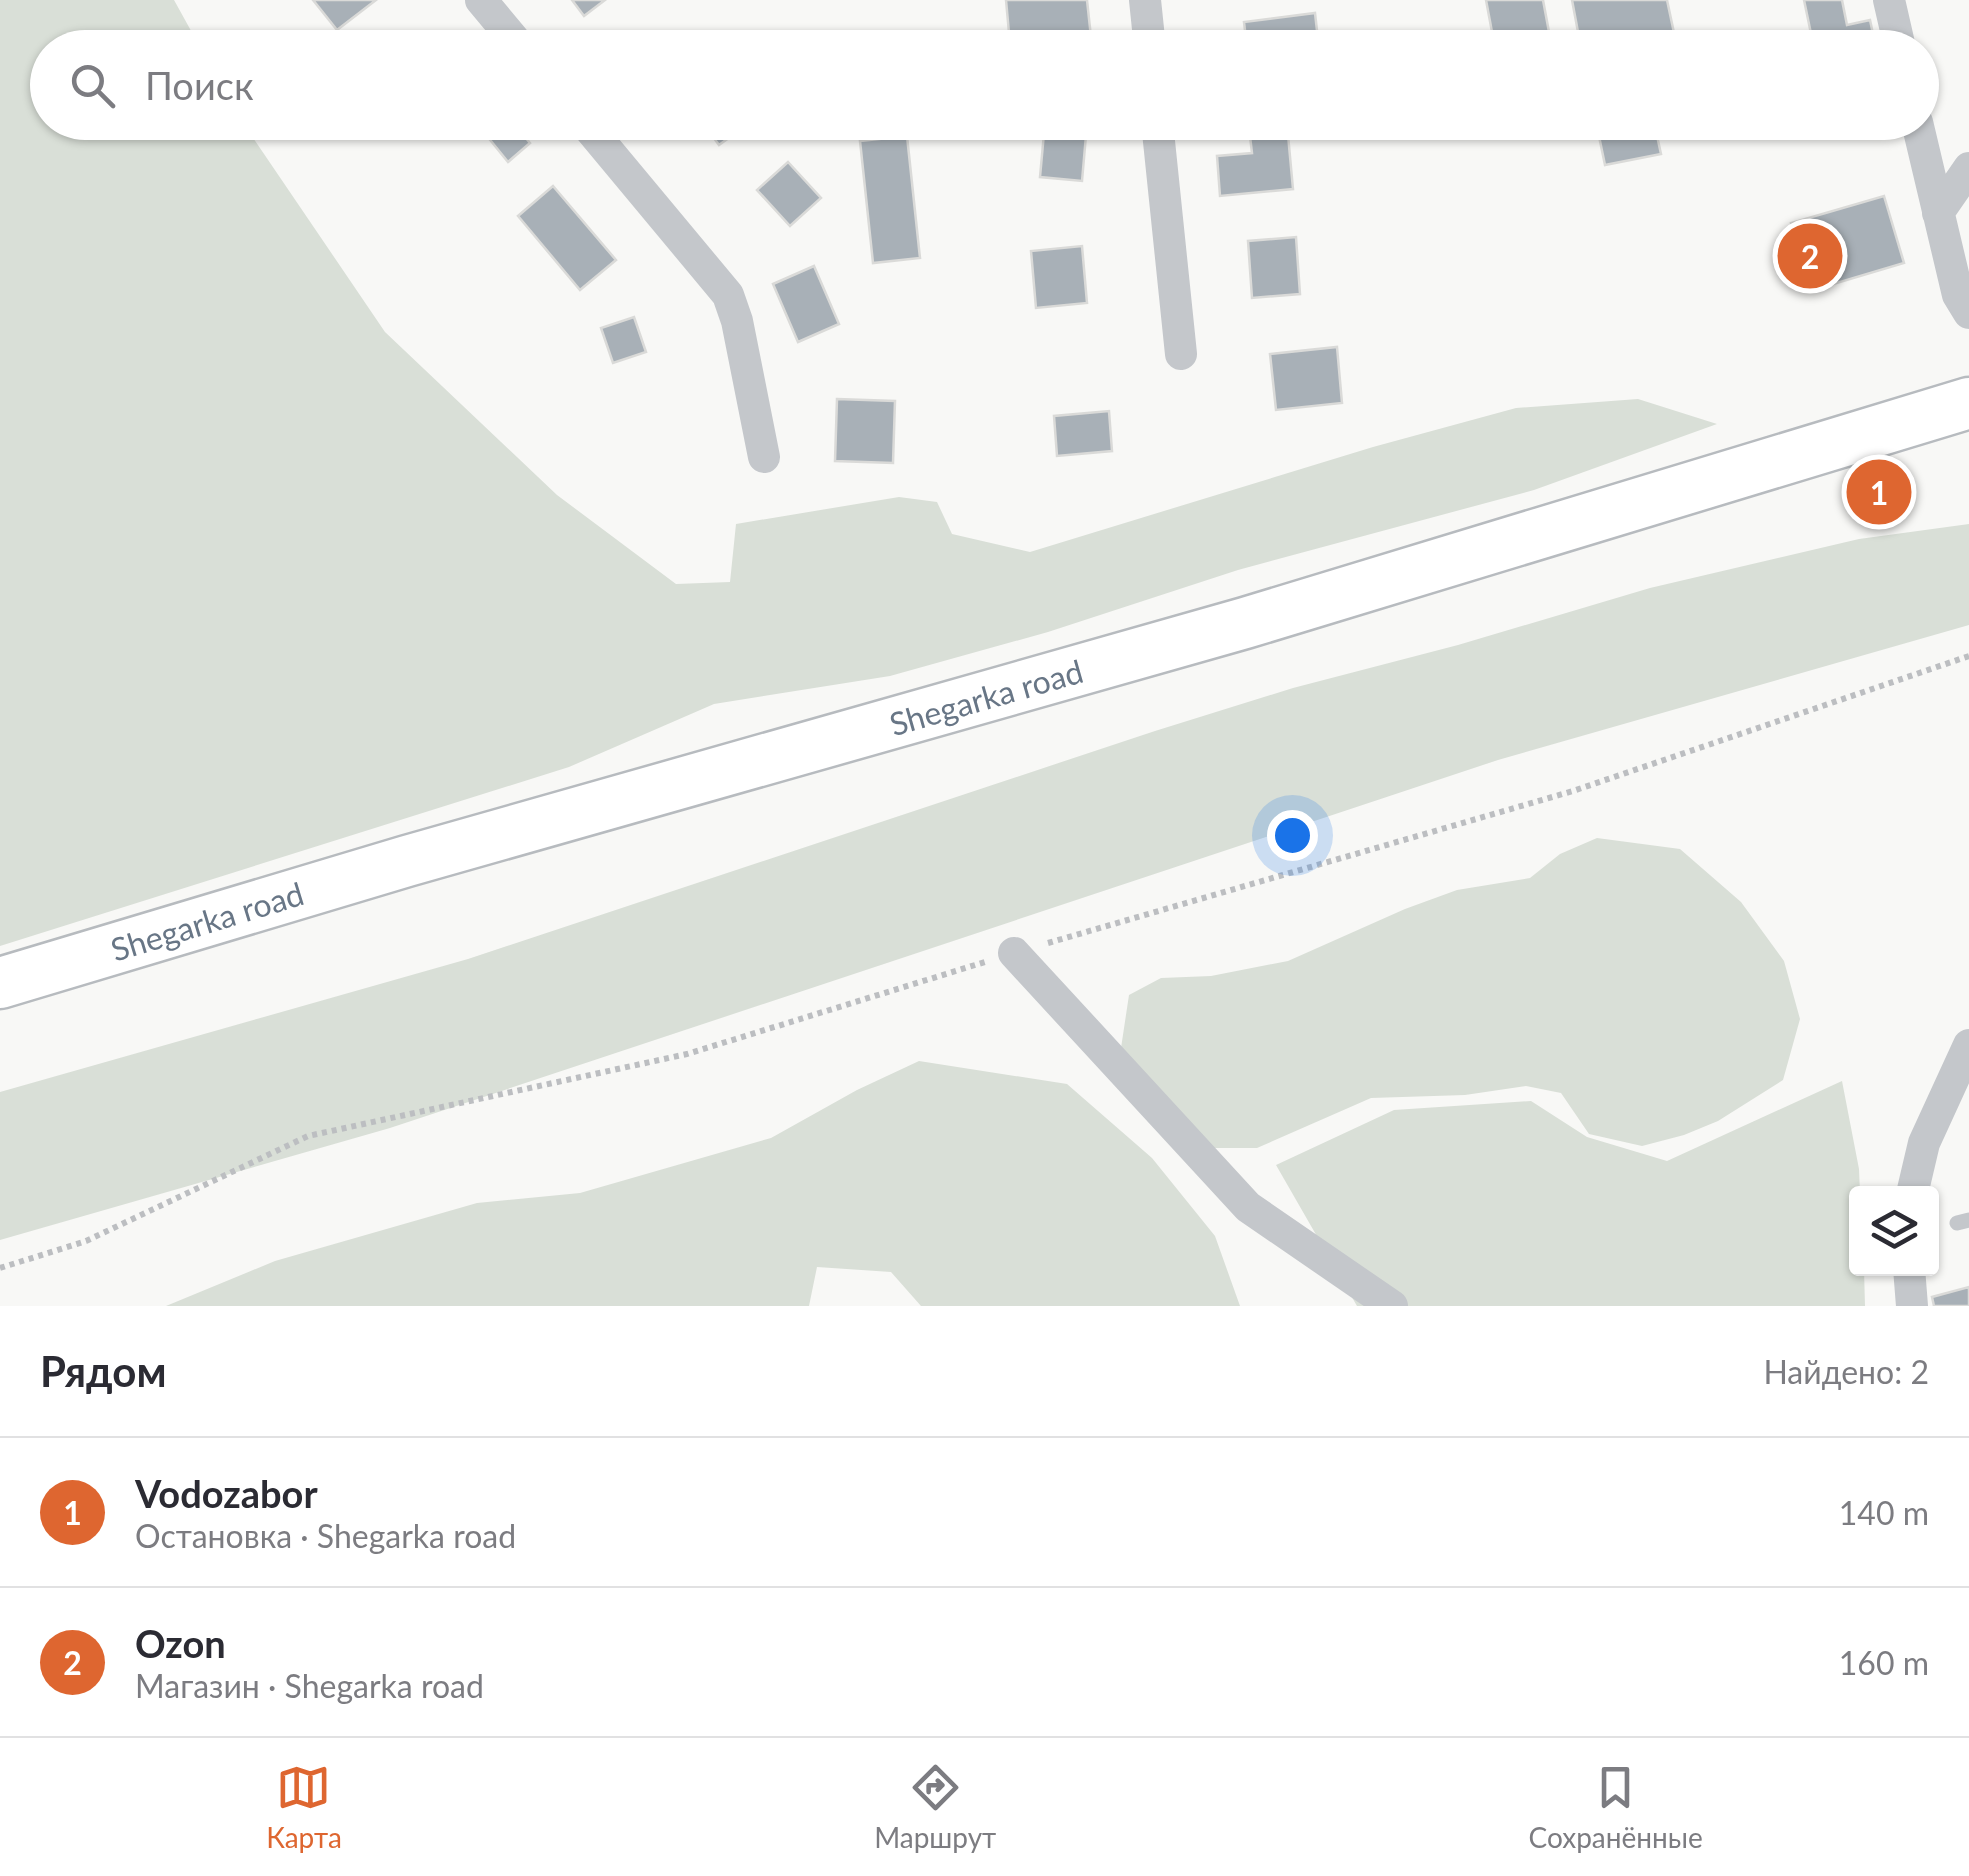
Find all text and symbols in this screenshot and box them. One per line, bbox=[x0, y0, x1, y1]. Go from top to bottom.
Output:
search box bbox=[30, 30, 1939, 140]
icon: search bbox=[65, 58, 120, 113]
text: Поиск bbox=[145, 62, 254, 108]
pin: 2 bbox=[1778, 218, 1842, 294]
pin: 1 bbox=[1846, 454, 1912, 530]
street label: Shegarka road bbox=[885, 651, 1087, 743]
your location bbox=[1267, 810, 1318, 861]
street label: Shegarka road bbox=[106, 873, 308, 969]
map controls bbox=[1849, 1186, 1939, 1276]
button: layers bbox=[1849, 1186, 1939, 1276]
text: Рядом bbox=[40, 1346, 167, 1396]
text: Найдено: 2 bbox=[1763, 1352, 1929, 1391]
text: Vodozabor bbox=[135, 1470, 318, 1516]
text: 1 bbox=[63, 1493, 82, 1532]
text: 140 m bbox=[1839, 1493, 1929, 1532]
text: Остановка · Shegarka road bbox=[135, 1516, 516, 1555]
text: Ozon bbox=[135, 1620, 226, 1666]
text: 2 bbox=[63, 1643, 82, 1682]
text: 160 m bbox=[1839, 1643, 1929, 1682]
text: Магазин · Shegarka road bbox=[135, 1666, 484, 1705]
tab: Карта bbox=[266, 1760, 342, 1854]
tab: Маршрут bbox=[874, 1760, 996, 1854]
tab: Сохранённые bbox=[1529, 1760, 1703, 1854]

